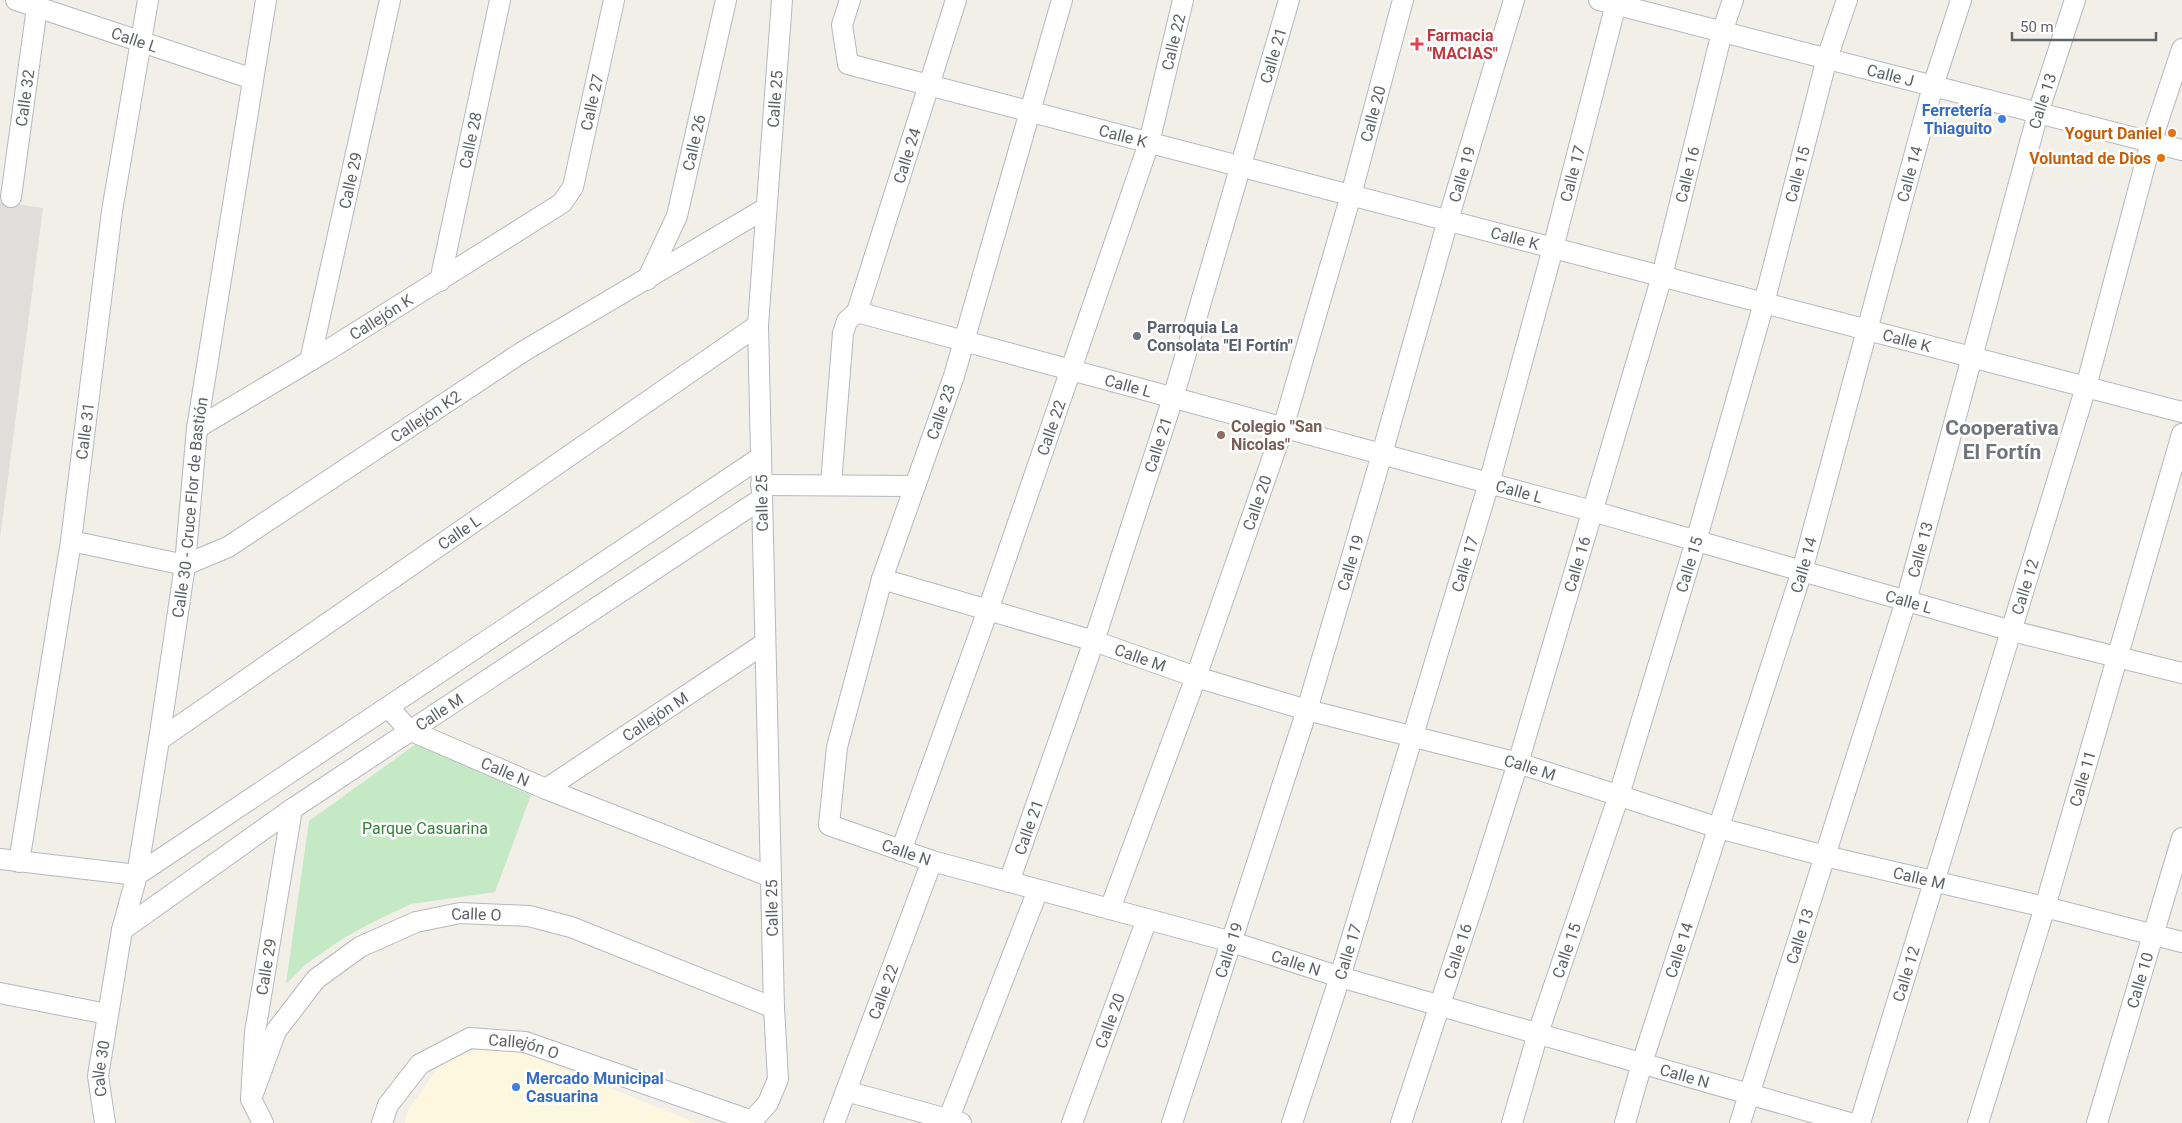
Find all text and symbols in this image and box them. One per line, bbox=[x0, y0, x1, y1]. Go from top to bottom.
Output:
scale bar bbox=[2012, 10, 2156, 42]
street label: Calle 22 bbox=[1157, 12, 1189, 72]
text: 50 m bbox=[2020, 18, 2054, 36]
street label: Calle L bbox=[109, 23, 161, 56]
street label: Calle 21 bbox=[1256, 25, 1290, 86]
place label: Farmacia "MACIAS" bbox=[1427, 26, 1498, 63]
marker: Farmacia "MACIAS" bbox=[1411, 38, 1423, 50]
street label: Calle J bbox=[1865, 60, 1916, 90]
street label: Calle 32 bbox=[11, 68, 38, 128]
street label: Calle 25 bbox=[763, 70, 786, 128]
street label: Calle 13 bbox=[2025, 71, 2060, 131]
street label: Calle 27 bbox=[576, 72, 607, 132]
street label: Calle 20 bbox=[1356, 84, 1389, 144]
place label: Ferretería Thiaguito bbox=[1922, 101, 1992, 138]
street label: Calle 28 bbox=[455, 110, 485, 170]
street label: Calle 26 bbox=[678, 112, 709, 173]
marker: Ferretería Thiaguito bbox=[1996, 113, 2008, 125]
street label: Calle K bbox=[1097, 120, 1150, 151]
place label: Yogurt Daniel bbox=[2065, 124, 2162, 143]
street label: Calle 24 bbox=[889, 125, 924, 186]
marker: Yogurt Daniel bbox=[2166, 127, 2178, 139]
street label: Calle 19 bbox=[1444, 144, 1479, 205]
street label: Calle 17 bbox=[1556, 144, 1589, 204]
street label: Calle 16 bbox=[1671, 144, 1703, 205]
street label: Calle 15 bbox=[1781, 144, 1813, 204]
street label: Calle 14 bbox=[1893, 144, 1926, 204]
place label: Voluntad de Dios bbox=[2029, 149, 2151, 168]
street label: Calle 29 bbox=[335, 150, 366, 210]
marker: Voluntad de Dios bbox=[2155, 152, 2167, 164]
street label: Calle K bbox=[1489, 223, 1542, 254]
street label: Callejón K bbox=[346, 289, 417, 344]
place label: Parroquia La Consolata "El Fortín" bbox=[1147, 318, 1293, 355]
street label: Calle K bbox=[1881, 325, 1934, 356]
marker: Parroquia La Consolata "El Fortín" bbox=[1131, 330, 1143, 342]
street label: Calle L bbox=[1103, 370, 1154, 401]
street label: Calle 23 bbox=[923, 382, 959, 442]
street label: Callejón K2 bbox=[387, 386, 464, 446]
street label: Calle 30 - Cruce Flor de Bastión bbox=[168, 396, 211, 619]
street label: Calle 22 bbox=[1033, 398, 1069, 458]
street label: Calle 31 bbox=[72, 401, 98, 461]
street label: Calle 21 bbox=[1140, 414, 1176, 475]
district label: Cooperativa El Fortín bbox=[1945, 416, 2059, 464]
place label: Colegio "San Nicolas" bbox=[1231, 417, 1322, 454]
marker: Colegio "San Nicolas" bbox=[1215, 429, 1227, 441]
street label: Calle 20 bbox=[1238, 473, 1275, 533]
street label: Calle 25 bbox=[752, 474, 772, 532]
street label: Calle L bbox=[1494, 476, 1545, 507]
street label: Calle L bbox=[434, 510, 484, 554]
street label: Calle 13 bbox=[1903, 519, 1937, 580]
street label: Calle 19 bbox=[1333, 533, 1367, 593]
street label: Calle 17 bbox=[1447, 534, 1482, 594]
street label: Calle 16 bbox=[1560, 534, 1594, 594]
street label: Calle 15 bbox=[1671, 534, 1706, 595]
street label: Calle 14 bbox=[1786, 535, 1820, 595]
street label: Calle 12 bbox=[2007, 557, 2042, 617]
street label: Calle L bbox=[1883, 586, 1935, 617]
street label: Calle M bbox=[1112, 640, 1169, 675]
street label: Callejón M bbox=[618, 688, 692, 745]
street label: Calle M bbox=[412, 689, 467, 734]
street label: Calle 11 bbox=[2065, 748, 2099, 809]
street label: Calle M bbox=[1502, 750, 1558, 784]
street label: Calle N bbox=[478, 753, 532, 790]
street label: Calle 21 bbox=[1010, 797, 1047, 858]
park label: Parque Casuarina bbox=[362, 819, 488, 838]
street label: Calle N bbox=[879, 835, 934, 869]
street label: Calle M bbox=[1891, 863, 1947, 893]
street label: Calle 25 bbox=[762, 879, 782, 937]
street label: Calle O bbox=[449, 903, 502, 924]
street label: Calle 13 bbox=[1782, 906, 1817, 966]
street label: Calle 19 bbox=[1211, 920, 1246, 980]
street label: Calle 15 bbox=[1548, 920, 1584, 981]
street label: Calle 14 bbox=[1661, 920, 1697, 980]
street label: Calle 16 bbox=[1440, 921, 1476, 981]
street label: Calle 17 bbox=[1330, 922, 1365, 982]
street label: Calle 29 bbox=[252, 937, 280, 997]
street label: Calle 12 bbox=[1888, 944, 1923, 1004]
street label: Calle N bbox=[1269, 946, 1323, 980]
street label: Calle 10 bbox=[2122, 950, 2157, 1010]
street label: Calle 22 bbox=[864, 962, 902, 1022]
street label: Calle 20 bbox=[1091, 990, 1128, 1051]
street label: Callejón O bbox=[488, 1030, 562, 1063]
street label: Calle 30 bbox=[88, 1039, 113, 1098]
street label: Calle N bbox=[1658, 1060, 1712, 1092]
place label: Mercado Municipal Casuarina bbox=[526, 1069, 664, 1106]
marker: Mercado Municipal Casuarina bbox=[510, 1081, 522, 1093]

